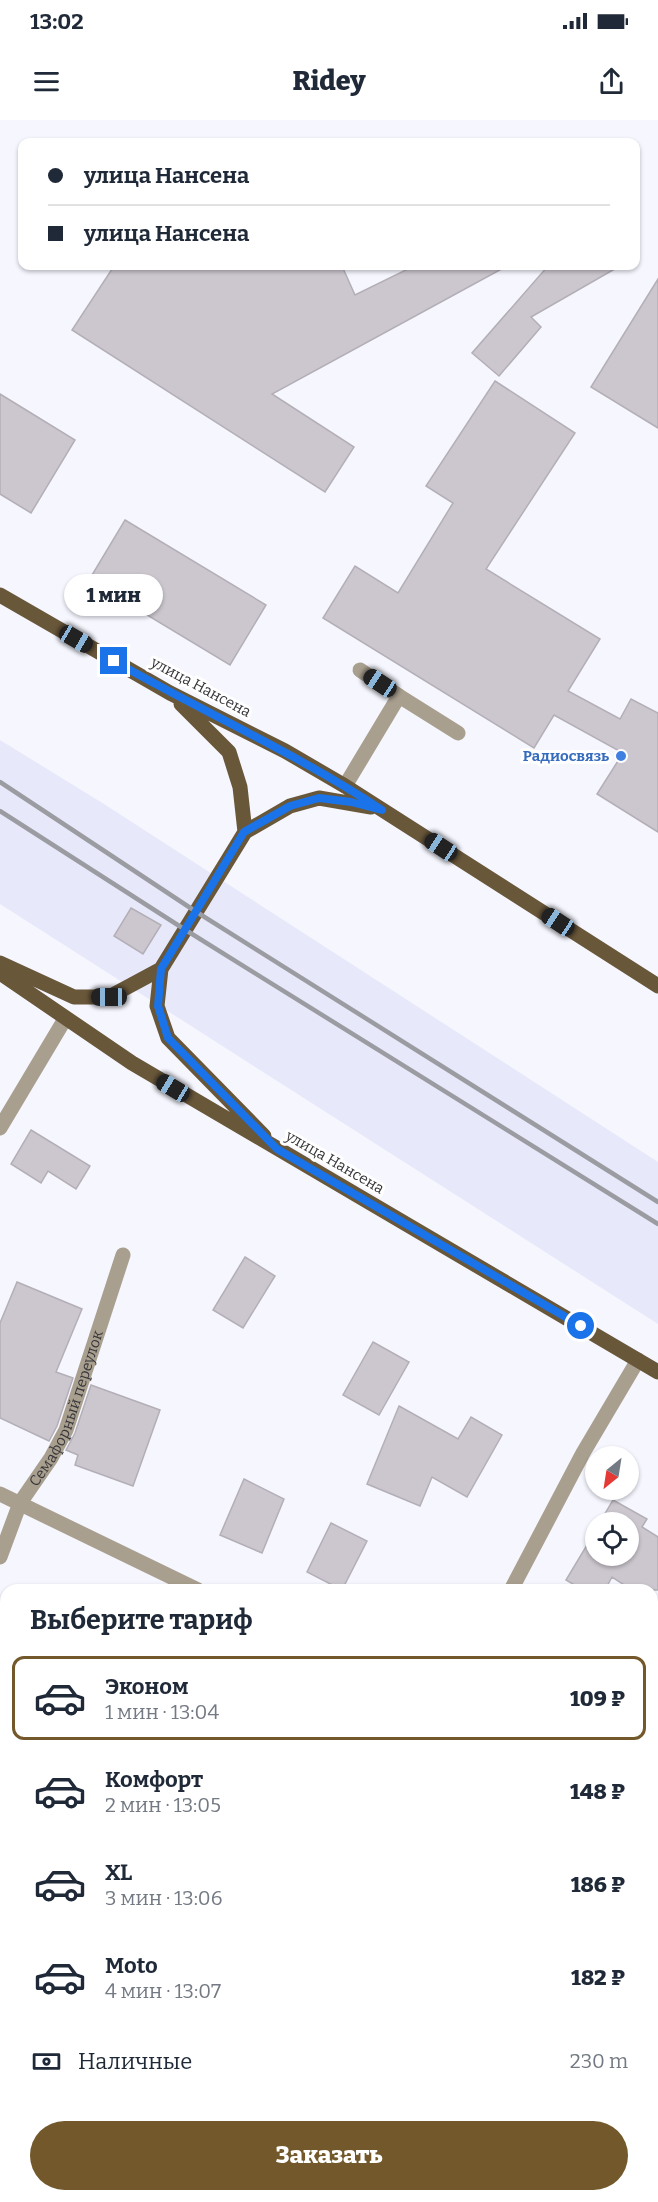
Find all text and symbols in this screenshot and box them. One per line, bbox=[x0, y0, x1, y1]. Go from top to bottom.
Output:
text: 13:02 bbox=[30, 8, 84, 35]
icon: menu bbox=[30, 65, 63, 98]
text: Ridey bbox=[292, 65, 366, 97]
icon: share bbox=[595, 65, 628, 98]
text: улица Нансена bbox=[84, 162, 249, 189]
text: улица Нансена bbox=[84, 220, 249, 247]
callout: 1 мин bbox=[64, 574, 164, 616]
text: 1 мин bbox=[86, 583, 141, 607]
car bbox=[56, 622, 96, 656]
route end bbox=[100, 647, 127, 674]
street label: улица Нансена bbox=[147, 653, 254, 721]
car bbox=[360, 666, 400, 700]
place label: Радиосвязь bbox=[523, 747, 609, 765]
marker: Радиосвязь bbox=[614, 749, 628, 763]
car bbox=[421, 830, 461, 864]
car bbox=[538, 905, 578, 939]
car bbox=[91, 988, 127, 1006]
car bbox=[153, 1071, 193, 1105]
street label: улица Нансена bbox=[282, 1126, 387, 1198]
route start bbox=[567, 1312, 594, 1339]
street label: Семафорный переулок bbox=[25, 1328, 107, 1490]
north arrow bbox=[585, 1446, 639, 1500]
map controls bbox=[585, 1446, 639, 1566]
button: locate bbox=[585, 1512, 639, 1566]
text: Выберите тариф bbox=[30, 1604, 253, 1636]
icon: car bbox=[33, 1671, 87, 1725]
text: Эконом bbox=[105, 1673, 188, 1700]
text: 109 ₽ bbox=[570, 1685, 625, 1712]
text: 1 мин · 13:04 bbox=[105, 1700, 219, 1724]
icon: car bbox=[33, 1764, 87, 1818]
text: Комфорт bbox=[105, 1766, 203, 1793]
text: 148 ₽ bbox=[570, 1778, 625, 1805]
text: 2 мин · 13:05 bbox=[105, 1793, 221, 1817]
icon: car bbox=[33, 1857, 87, 1911]
text: XL bbox=[105, 1859, 132, 1886]
text: 186 ₽ bbox=[571, 1871, 625, 1898]
text: 3 мин · 13:06 bbox=[105, 1886, 222, 1910]
icon: car bbox=[33, 1950, 87, 2004]
text: Moto bbox=[105, 1952, 158, 1979]
text: 182 ₽ bbox=[571, 1964, 625, 1991]
text: 4 мин · 13:07 bbox=[105, 1979, 221, 2003]
icon: cash bbox=[30, 2045, 63, 2078]
text: Наличные bbox=[78, 2048, 192, 2075]
text: 230 m bbox=[570, 2049, 628, 2073]
button: Заказать bbox=[30, 2121, 628, 2190]

